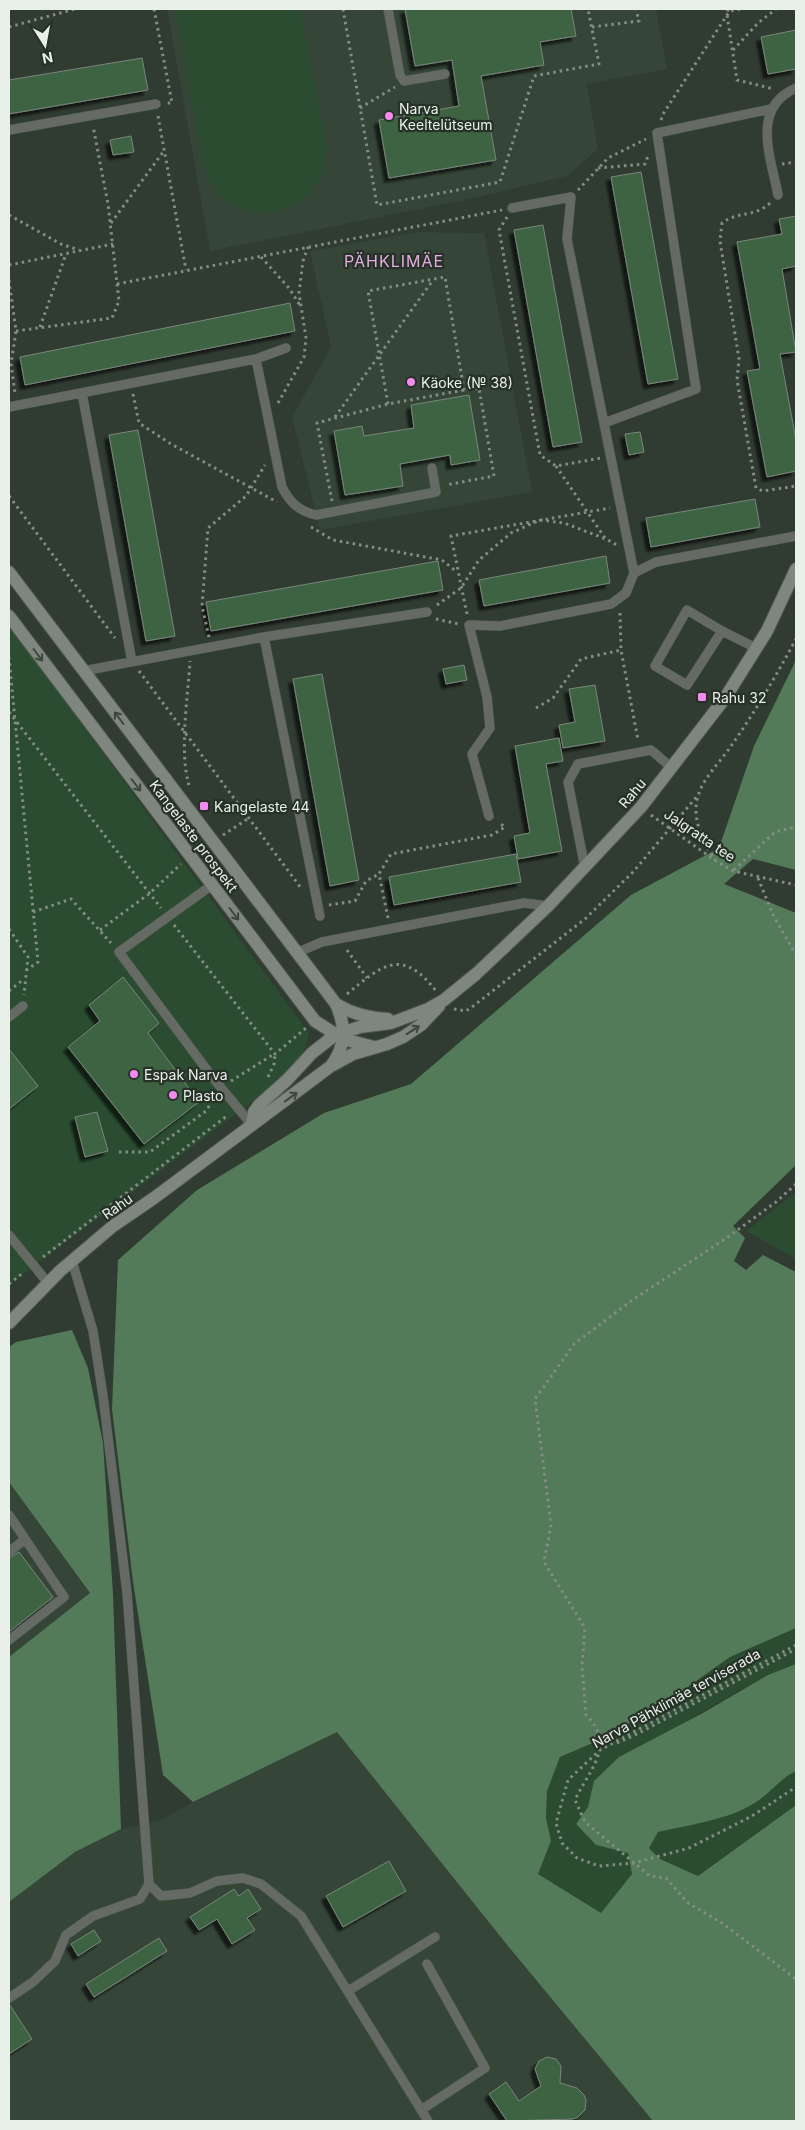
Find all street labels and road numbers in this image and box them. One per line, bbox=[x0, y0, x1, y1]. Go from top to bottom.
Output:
street label: Rahu bbox=[615, 775, 649, 811]
street label: Kangelaste prospekt bbox=[146, 777, 242, 896]
street label: Jalgratta tee bbox=[661, 805, 739, 865]
street label: Rahu bbox=[98, 1189, 136, 1223]
street label: Narva Pähklimäe terviserada bbox=[589, 1645, 763, 1751]

